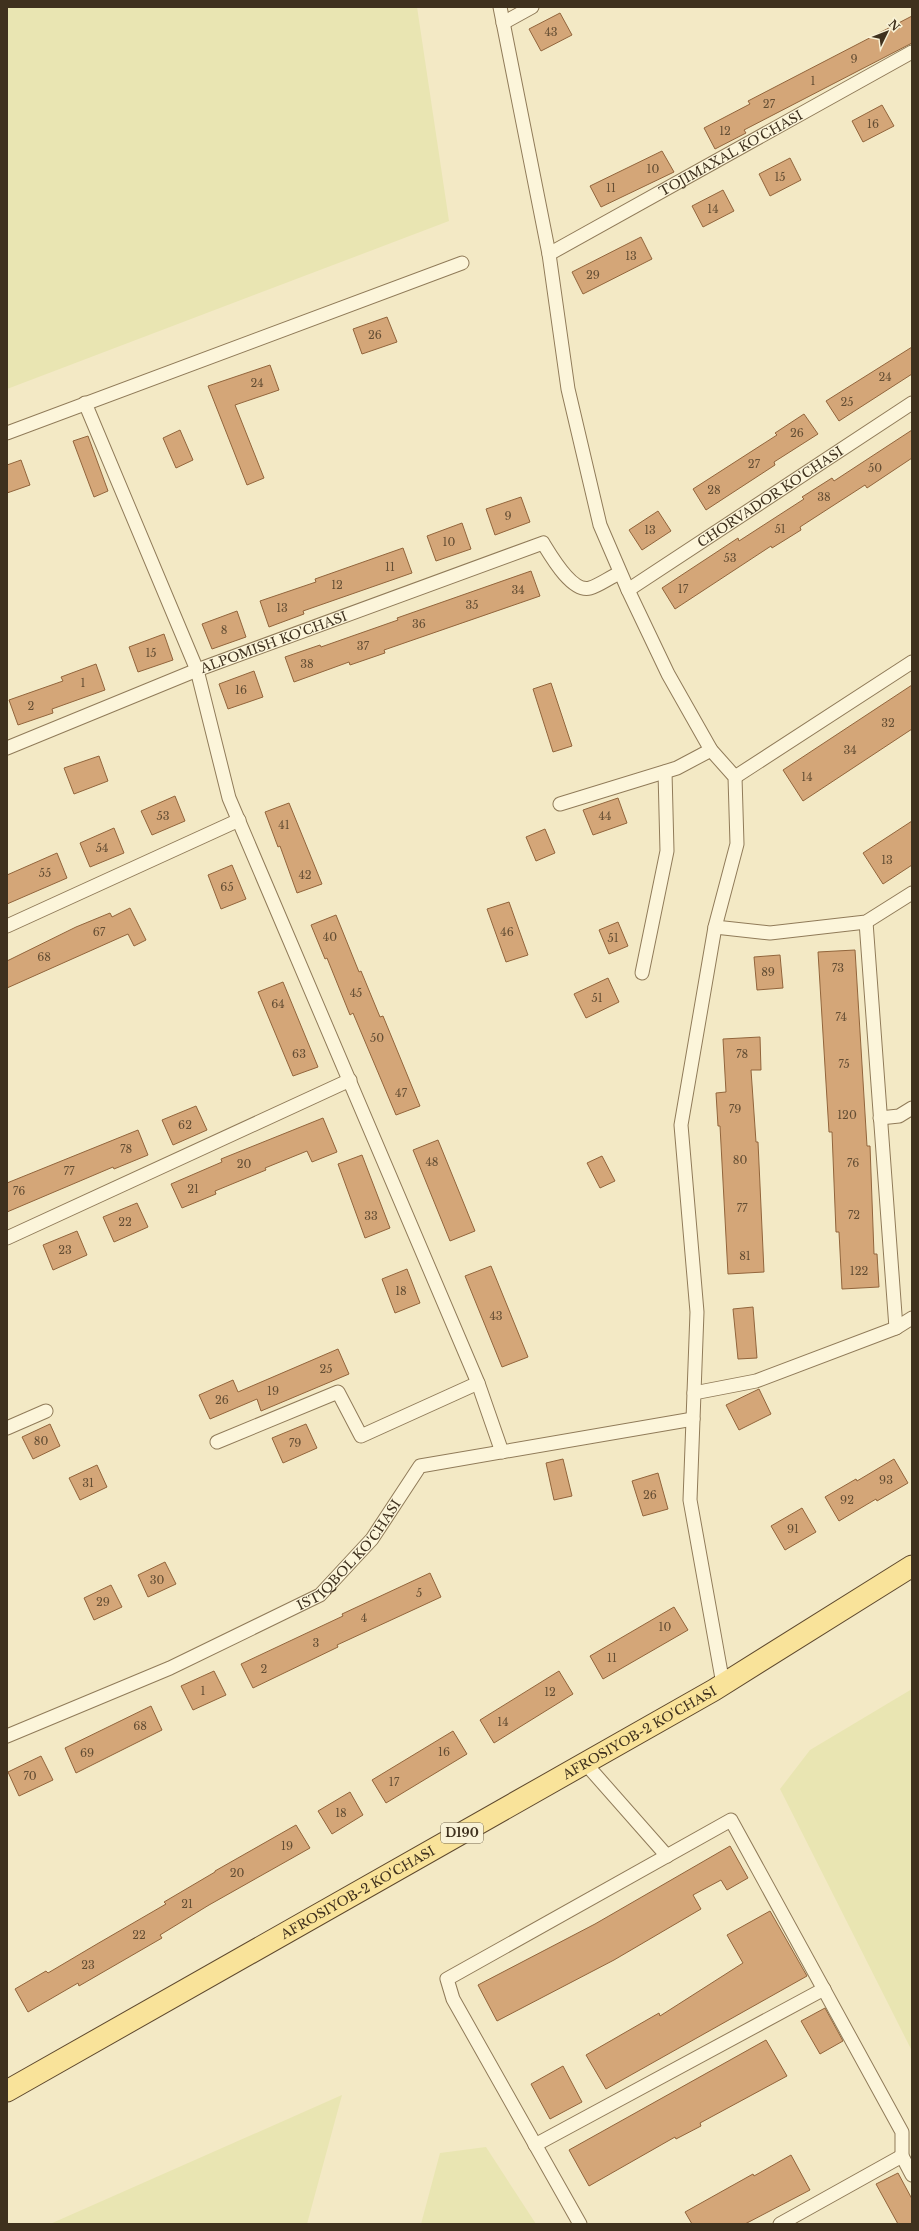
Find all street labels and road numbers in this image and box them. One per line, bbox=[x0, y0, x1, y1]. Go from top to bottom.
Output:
street label: TOJIMAXAL KO'CHASI bbox=[656, 107, 806, 200]
street label: CHORVADOR KO'CHASI bbox=[694, 443, 846, 551]
street label: ALPOMISH KO'CHASI bbox=[197, 608, 350, 677]
street label: ISTIQBOL KO'CHASI bbox=[294, 1496, 405, 1614]
street label: AFROSIYOB-2 KO'CHASI bbox=[559, 1682, 720, 1784]
road number: D190 bbox=[441, 1823, 483, 1843]
street label: AFROSIYOB-2 KO'CHASI bbox=[277, 1842, 438, 1944]

